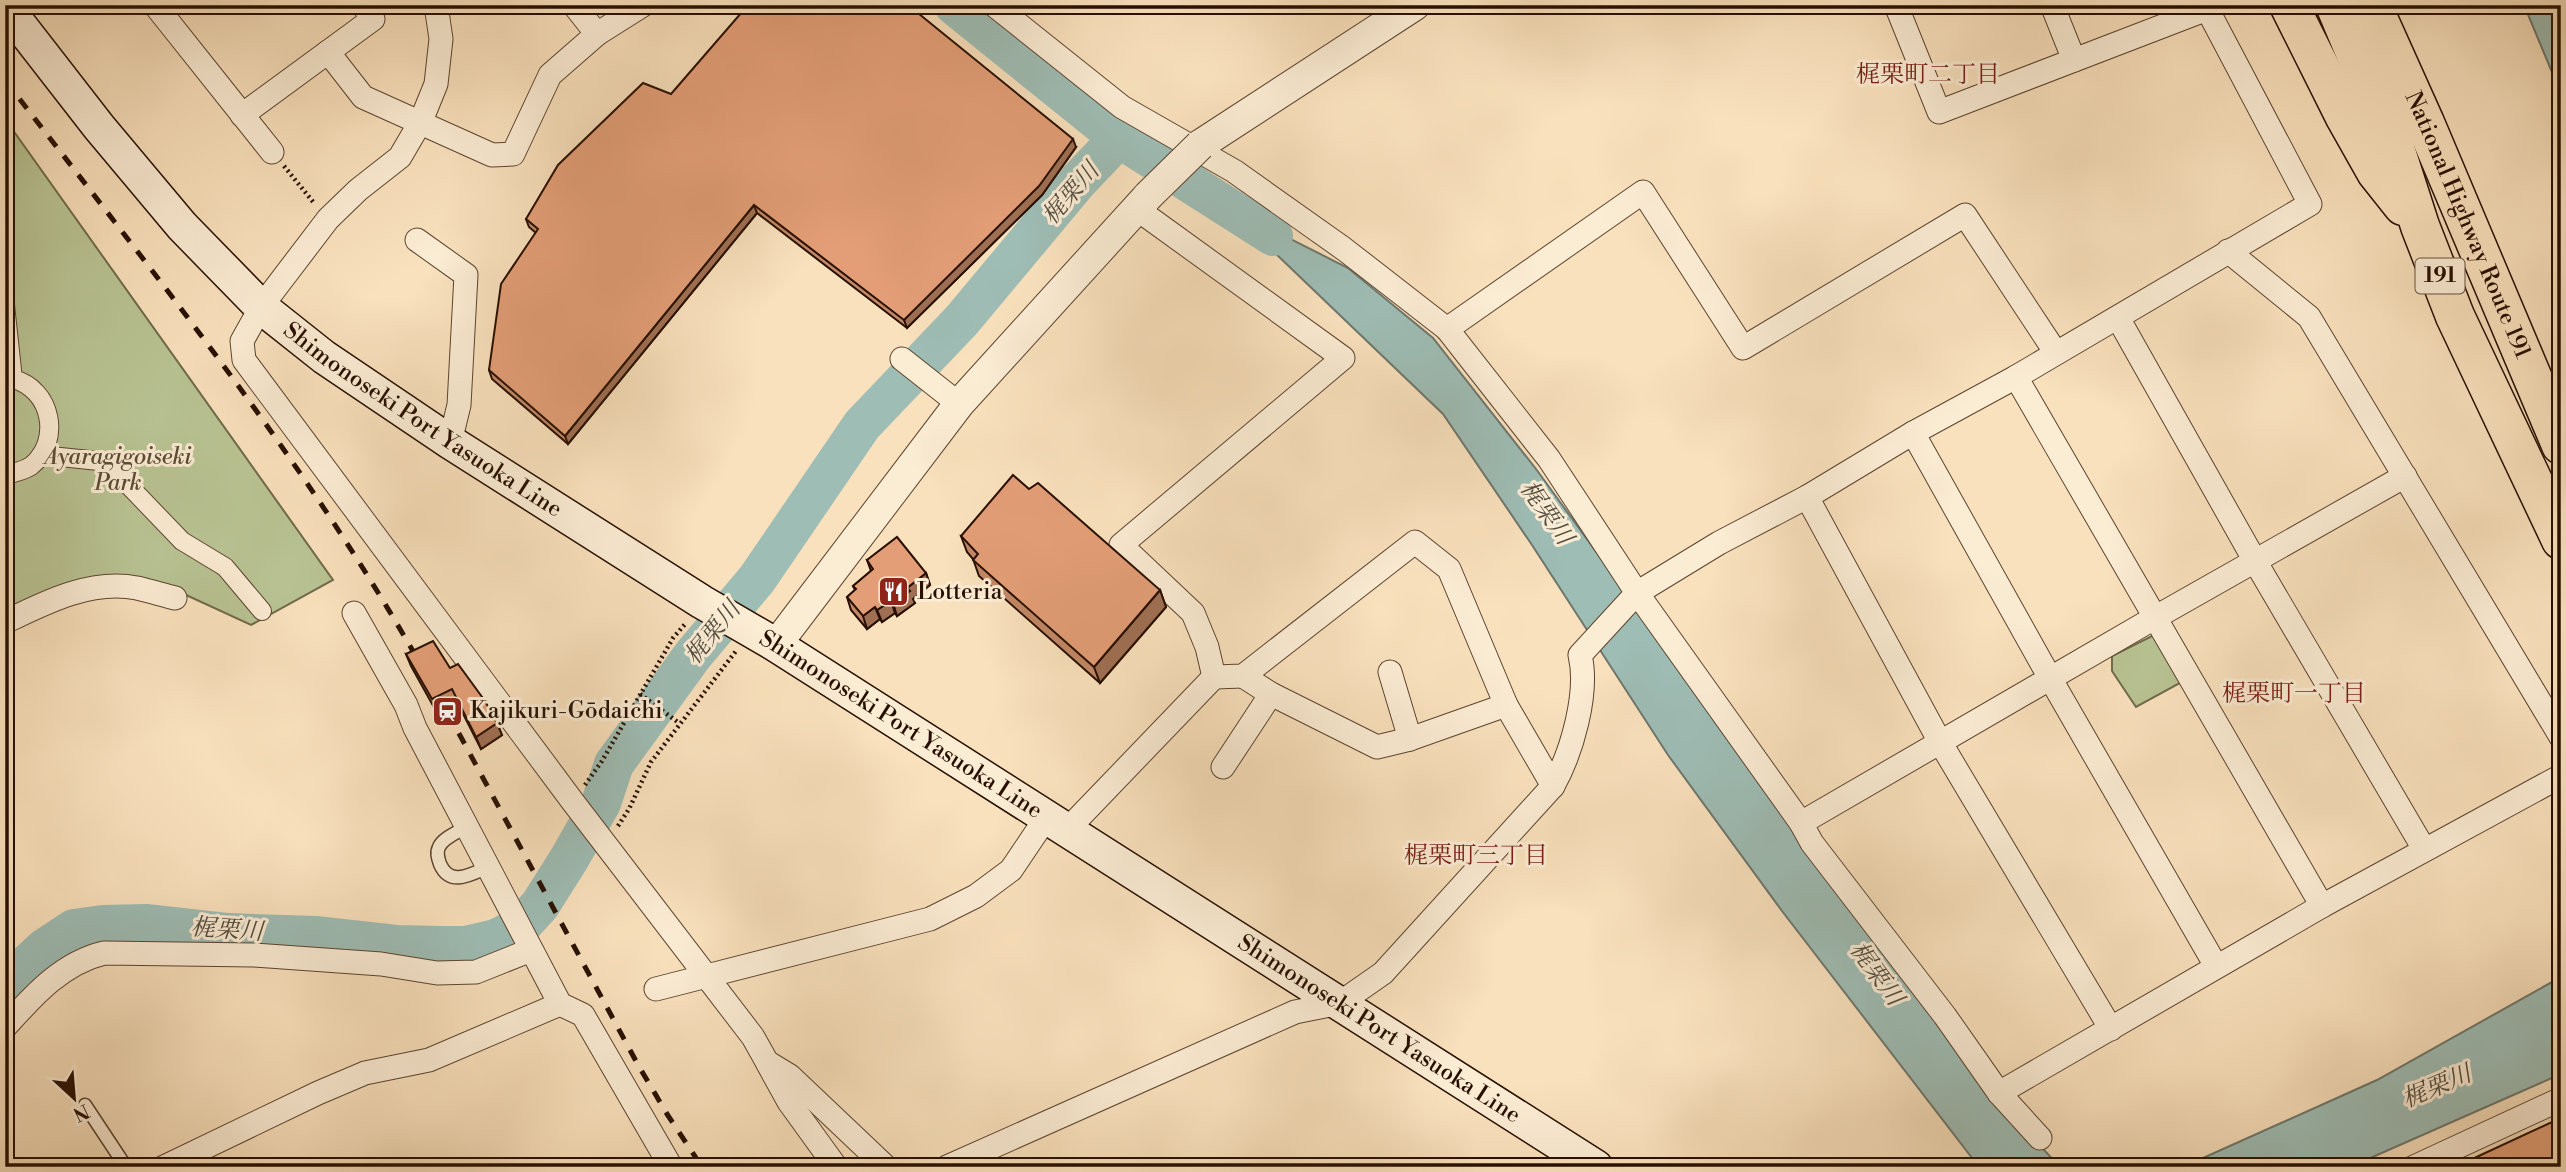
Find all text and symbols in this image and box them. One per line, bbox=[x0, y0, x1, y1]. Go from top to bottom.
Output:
district label: 梶栗町二丁目 bbox=[1856, 60, 2000, 90]
street label: National Highway Route 191 bbox=[2398, 87, 2536, 363]
water label: 梶栗川 bbox=[1036, 155, 1108, 231]
road number: 191 bbox=[2416, 258, 2464, 294]
street label: Shimonoseki Port Yasuoka Line bbox=[278, 316, 567, 523]
park label: Ayaragigoiseki Park bbox=[41, 443, 193, 497]
water label: 梶栗川 bbox=[1513, 475, 1581, 554]
restaurant icon: Lotteria bbox=[877, 575, 911, 609]
place label: Lotteria bbox=[917, 578, 1003, 606]
water label: 梶栗川 bbox=[679, 593, 749, 670]
street label: Shimonoseki Port Yasuoka Line bbox=[754, 624, 1047, 825]
district label: 梶栗町一丁目 bbox=[2222, 679, 2366, 709]
station icon: Kajikuri-Gōdaichi bbox=[430, 694, 464, 728]
place label: Kajikuri-Gōdaichi bbox=[470, 697, 663, 725]
district label: 梶栗町三丁目 bbox=[1404, 841, 1548, 871]
water label: 梶栗川 bbox=[190, 913, 267, 948]
street label: Shimonoseki Port Yasuoka Line bbox=[1232, 929, 1526, 1129]
water label: 梶栗川 bbox=[1843, 936, 1911, 1014]
water label: 梶栗川 bbox=[2398, 1058, 2479, 1115]
north arrow bbox=[38, 1064, 108, 1134]
text: N bbox=[69, 1098, 93, 1126]

